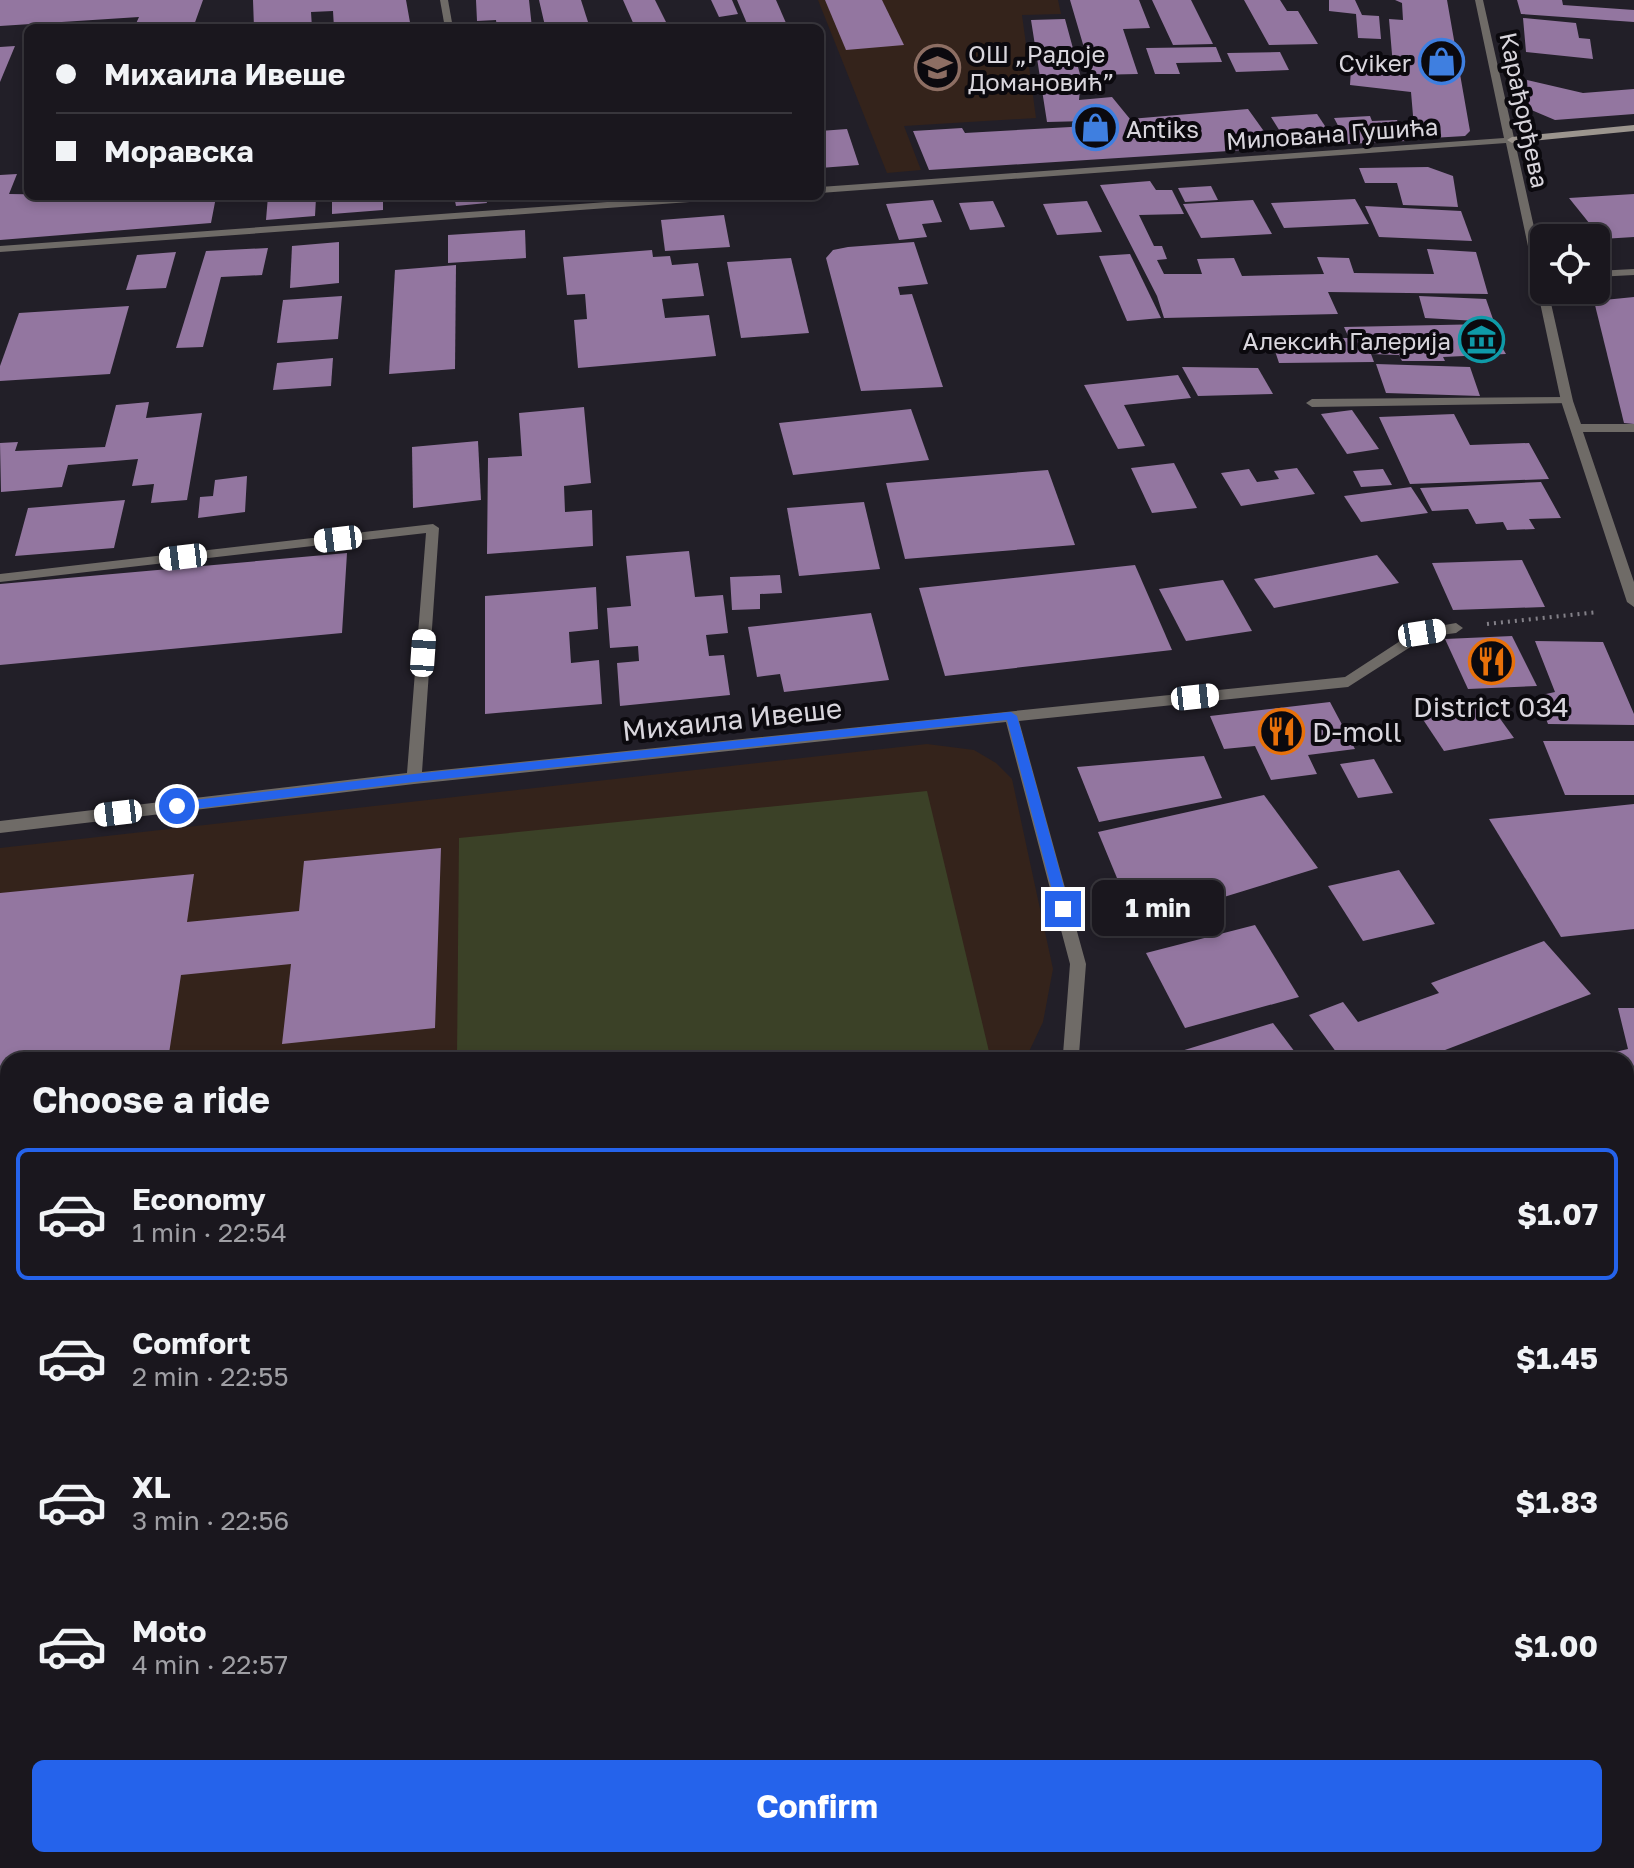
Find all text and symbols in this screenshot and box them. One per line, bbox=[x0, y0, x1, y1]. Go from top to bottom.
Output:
street label: Карађорђева bbox=[1494, 30, 1556, 190]
shop icon: Cviker bbox=[1418, 38, 1466, 86]
place label: ОШ „Радоје Домановић” bbox=[968, 39, 1114, 96]
school or university icon: ОШ „Радоје Домановић” bbox=[913, 43, 961, 91]
place label: Cviker bbox=[1338, 48, 1411, 77]
text: Михаила Ивеше bbox=[104, 56, 345, 92]
shop icon: Antiks bbox=[1071, 104, 1119, 152]
street label: Милована Гушића bbox=[1225, 111, 1439, 155]
place label: Antiks bbox=[1126, 114, 1199, 143]
text: Моравска bbox=[104, 133, 254, 169]
map controls bbox=[1530, 224, 1610, 304]
button: locate bbox=[1530, 224, 1610, 304]
museum icon: Алексић Галерија bbox=[1458, 316, 1506, 364]
place label: Алексић Галерија bbox=[1243, 326, 1451, 355]
car bbox=[313, 524, 363, 554]
car bbox=[158, 542, 208, 572]
car bbox=[1396, 617, 1448, 649]
car bbox=[409, 628, 437, 678]
restaurant icon: District 034 bbox=[1467, 638, 1515, 686]
car bbox=[1170, 683, 1220, 711]
place label: District 034 bbox=[1413, 690, 1569, 723]
street label: Михаила Ивеше bbox=[621, 691, 843, 747]
restaurant icon: D-moll bbox=[1257, 707, 1305, 755]
place label: D-moll bbox=[1312, 715, 1402, 748]
route start bbox=[159, 788, 195, 824]
car bbox=[93, 798, 143, 828]
callout: 1 min bbox=[1091, 881, 1223, 937]
route end bbox=[1045, 891, 1081, 927]
text: 1 min bbox=[1125, 892, 1191, 923]
text: Choose a ride bbox=[32, 1078, 270, 1121]
icon: car bbox=[36, 1178, 108, 1250]
text: Economy bbox=[132, 1181, 266, 1217]
text: $1.07 bbox=[1517, 1196, 1598, 1232]
text: 1 min · 22:54 bbox=[132, 1217, 287, 1248]
icon: car bbox=[36, 1322, 108, 1394]
text: Comfort bbox=[132, 1325, 251, 1361]
text: $1.45 bbox=[1516, 1340, 1598, 1376]
text: 2 min · 22:55 bbox=[132, 1361, 288, 1392]
icon: car bbox=[36, 1466, 108, 1538]
text: XL bbox=[132, 1469, 171, 1505]
text: $1.83 bbox=[1515, 1484, 1598, 1520]
text: 3 min · 22:56 bbox=[132, 1505, 289, 1536]
icon: car bbox=[36, 1610, 108, 1682]
text: Moto bbox=[132, 1613, 207, 1649]
text: $1.00 bbox=[1514, 1628, 1598, 1664]
text: 4 min · 22:57 bbox=[132, 1649, 288, 1680]
button: Confirm bbox=[32, 1760, 1602, 1852]

